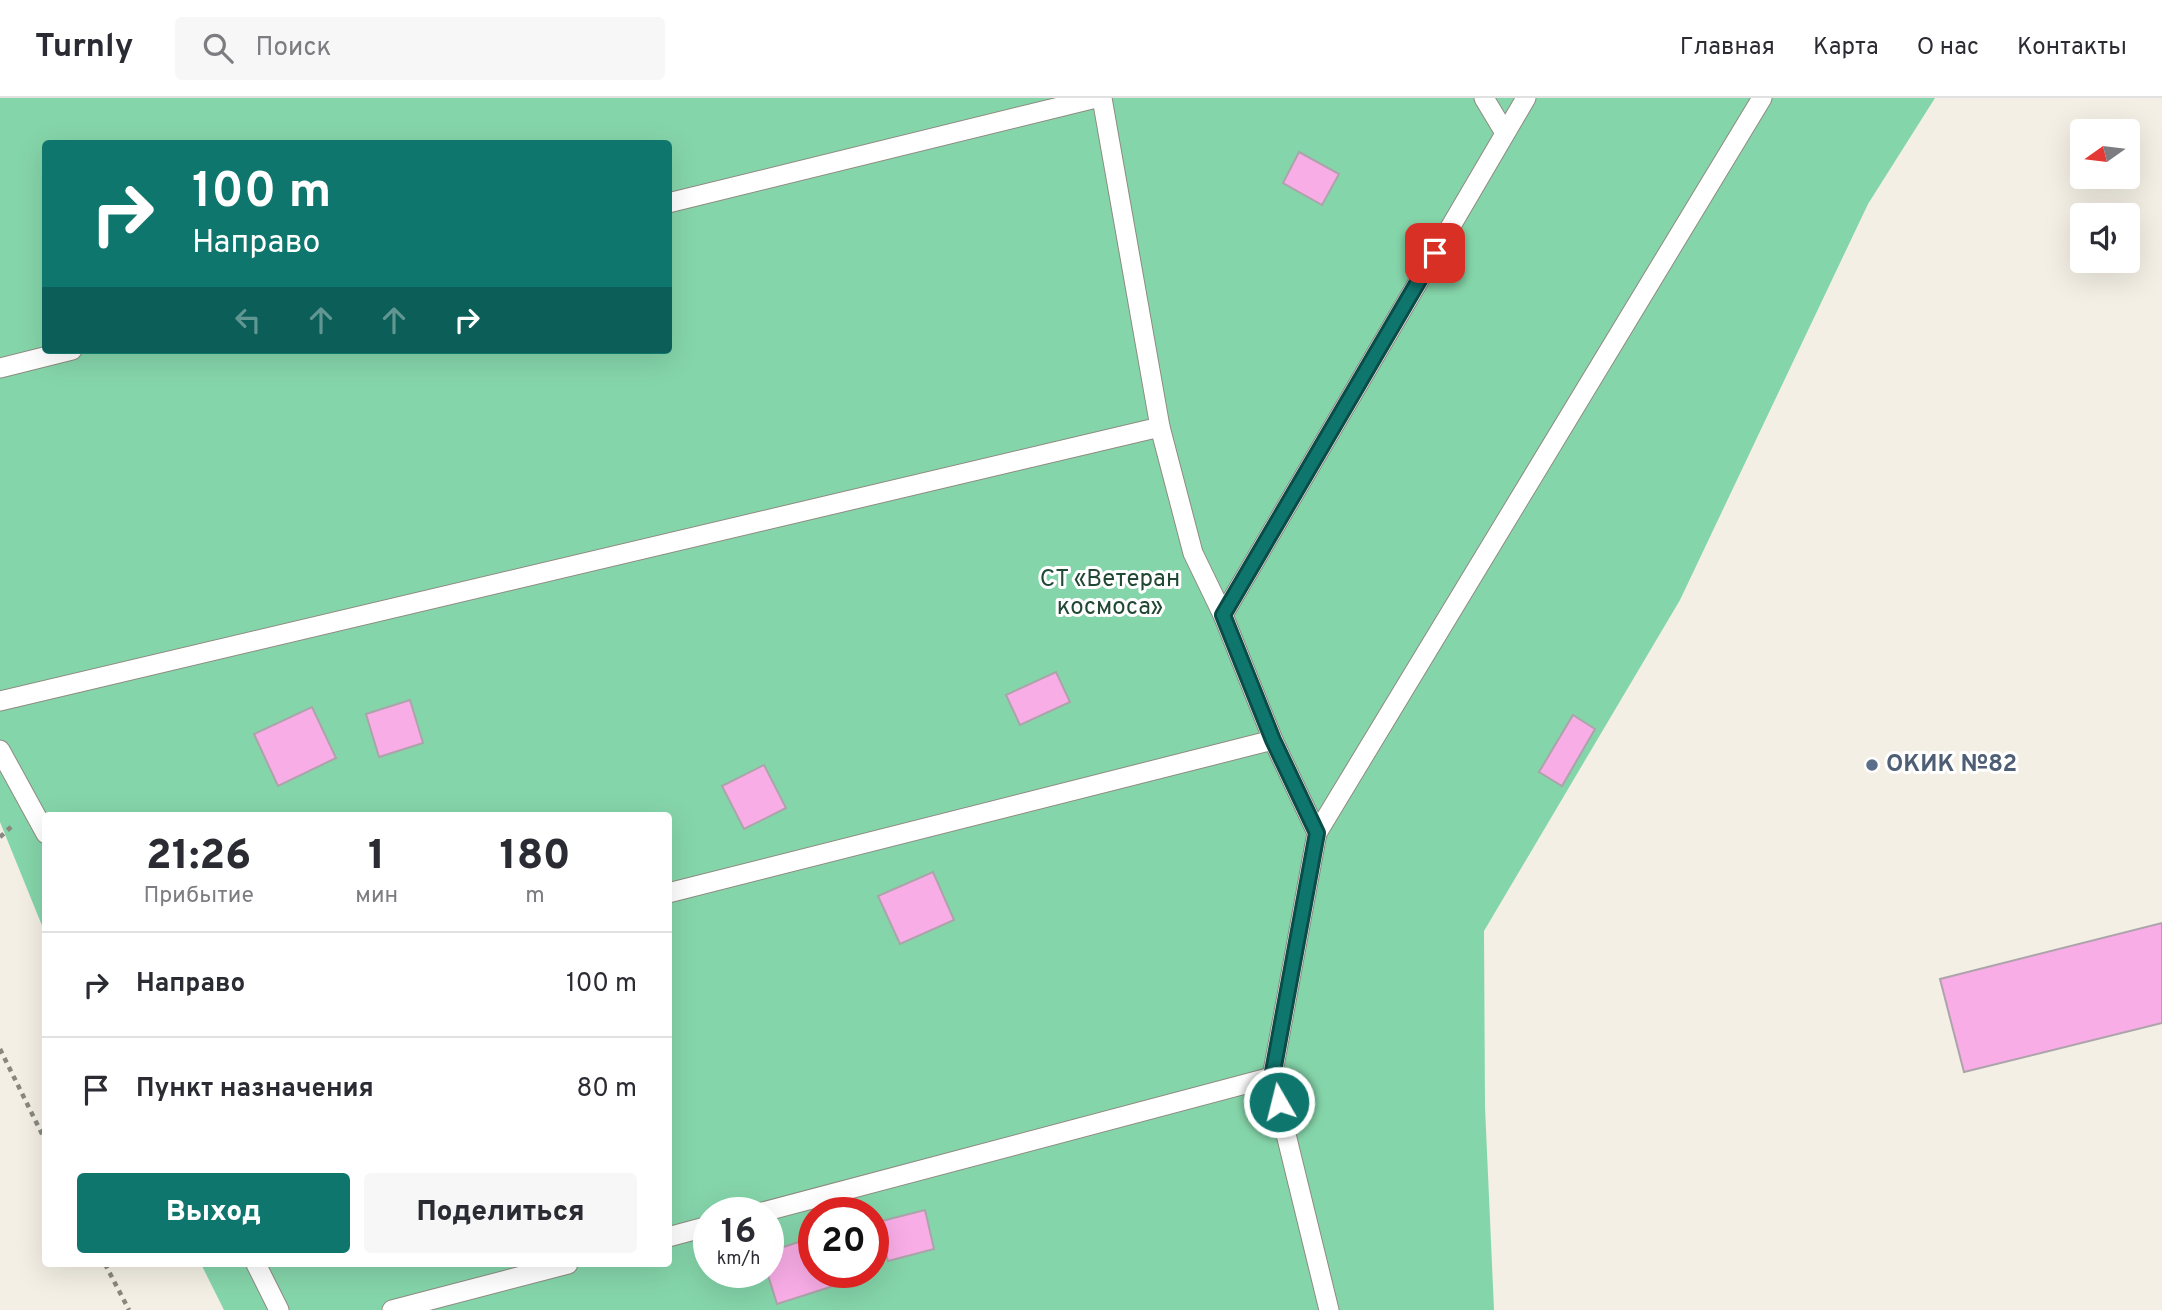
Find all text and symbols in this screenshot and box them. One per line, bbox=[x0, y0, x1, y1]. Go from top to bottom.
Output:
search box bbox=[175, 17, 665, 80]
text: Turnly bbox=[35, 27, 133, 69]
icon: search bbox=[199, 29, 237, 67]
text: Поиск bbox=[255, 32, 331, 65]
text: Главная bbox=[1680, 33, 1775, 63]
text: Карта bbox=[1813, 33, 1879, 63]
text: О нас bbox=[1917, 33, 1979, 63]
text: Контакты bbox=[2017, 33, 2127, 63]
north arrow bbox=[2070, 119, 2140, 189]
map controls bbox=[2070, 119, 2140, 273]
text: 100 m bbox=[192, 163, 331, 225]
icon: right bbox=[77, 168, 168, 259]
button: sound bbox=[2070, 203, 2140, 273]
pin bbox=[1405, 223, 1465, 283]
text: Направо bbox=[192, 224, 320, 264]
icon: arrive bbox=[1416, 234, 1454, 272]
icon: left bbox=[229, 301, 267, 339]
icon: ahead bbox=[302, 301, 340, 339]
icon: ahead bbox=[375, 301, 413, 339]
icon: right bbox=[448, 301, 486, 339]
park label: СТ «Ветеран космоса» bbox=[1040, 565, 1180, 623]
place label: ОКИК №82 bbox=[1886, 750, 2017, 780]
marker: ОКИК №82 bbox=[1864, 757, 1880, 773]
text: 21:26 bbox=[146, 831, 251, 884]
text: 1 bbox=[368, 831, 385, 884]
text: 180 bbox=[500, 831, 571, 884]
text: Прибытие bbox=[143, 882, 254, 911]
text: мин bbox=[355, 882, 398, 911]
text: m bbox=[525, 882, 545, 911]
icon: right bbox=[77, 966, 115, 1004]
text: Направо bbox=[136, 968, 245, 1001]
text: 100 m bbox=[566, 968, 637, 1001]
position arrow bbox=[1242, 1065, 1316, 1139]
icon: arrive bbox=[77, 1071, 115, 1109]
text: Пункт назначения bbox=[136, 1073, 374, 1106]
text: 80 m bbox=[577, 1073, 637, 1106]
button: Выход bbox=[77, 1173, 350, 1253]
button: Поделиться bbox=[364, 1173, 637, 1253]
speed limit sign: 20 bbox=[798, 1197, 889, 1288]
text: 16 bbox=[721, 1211, 756, 1255]
text: km/h bbox=[717, 1248, 760, 1271]

